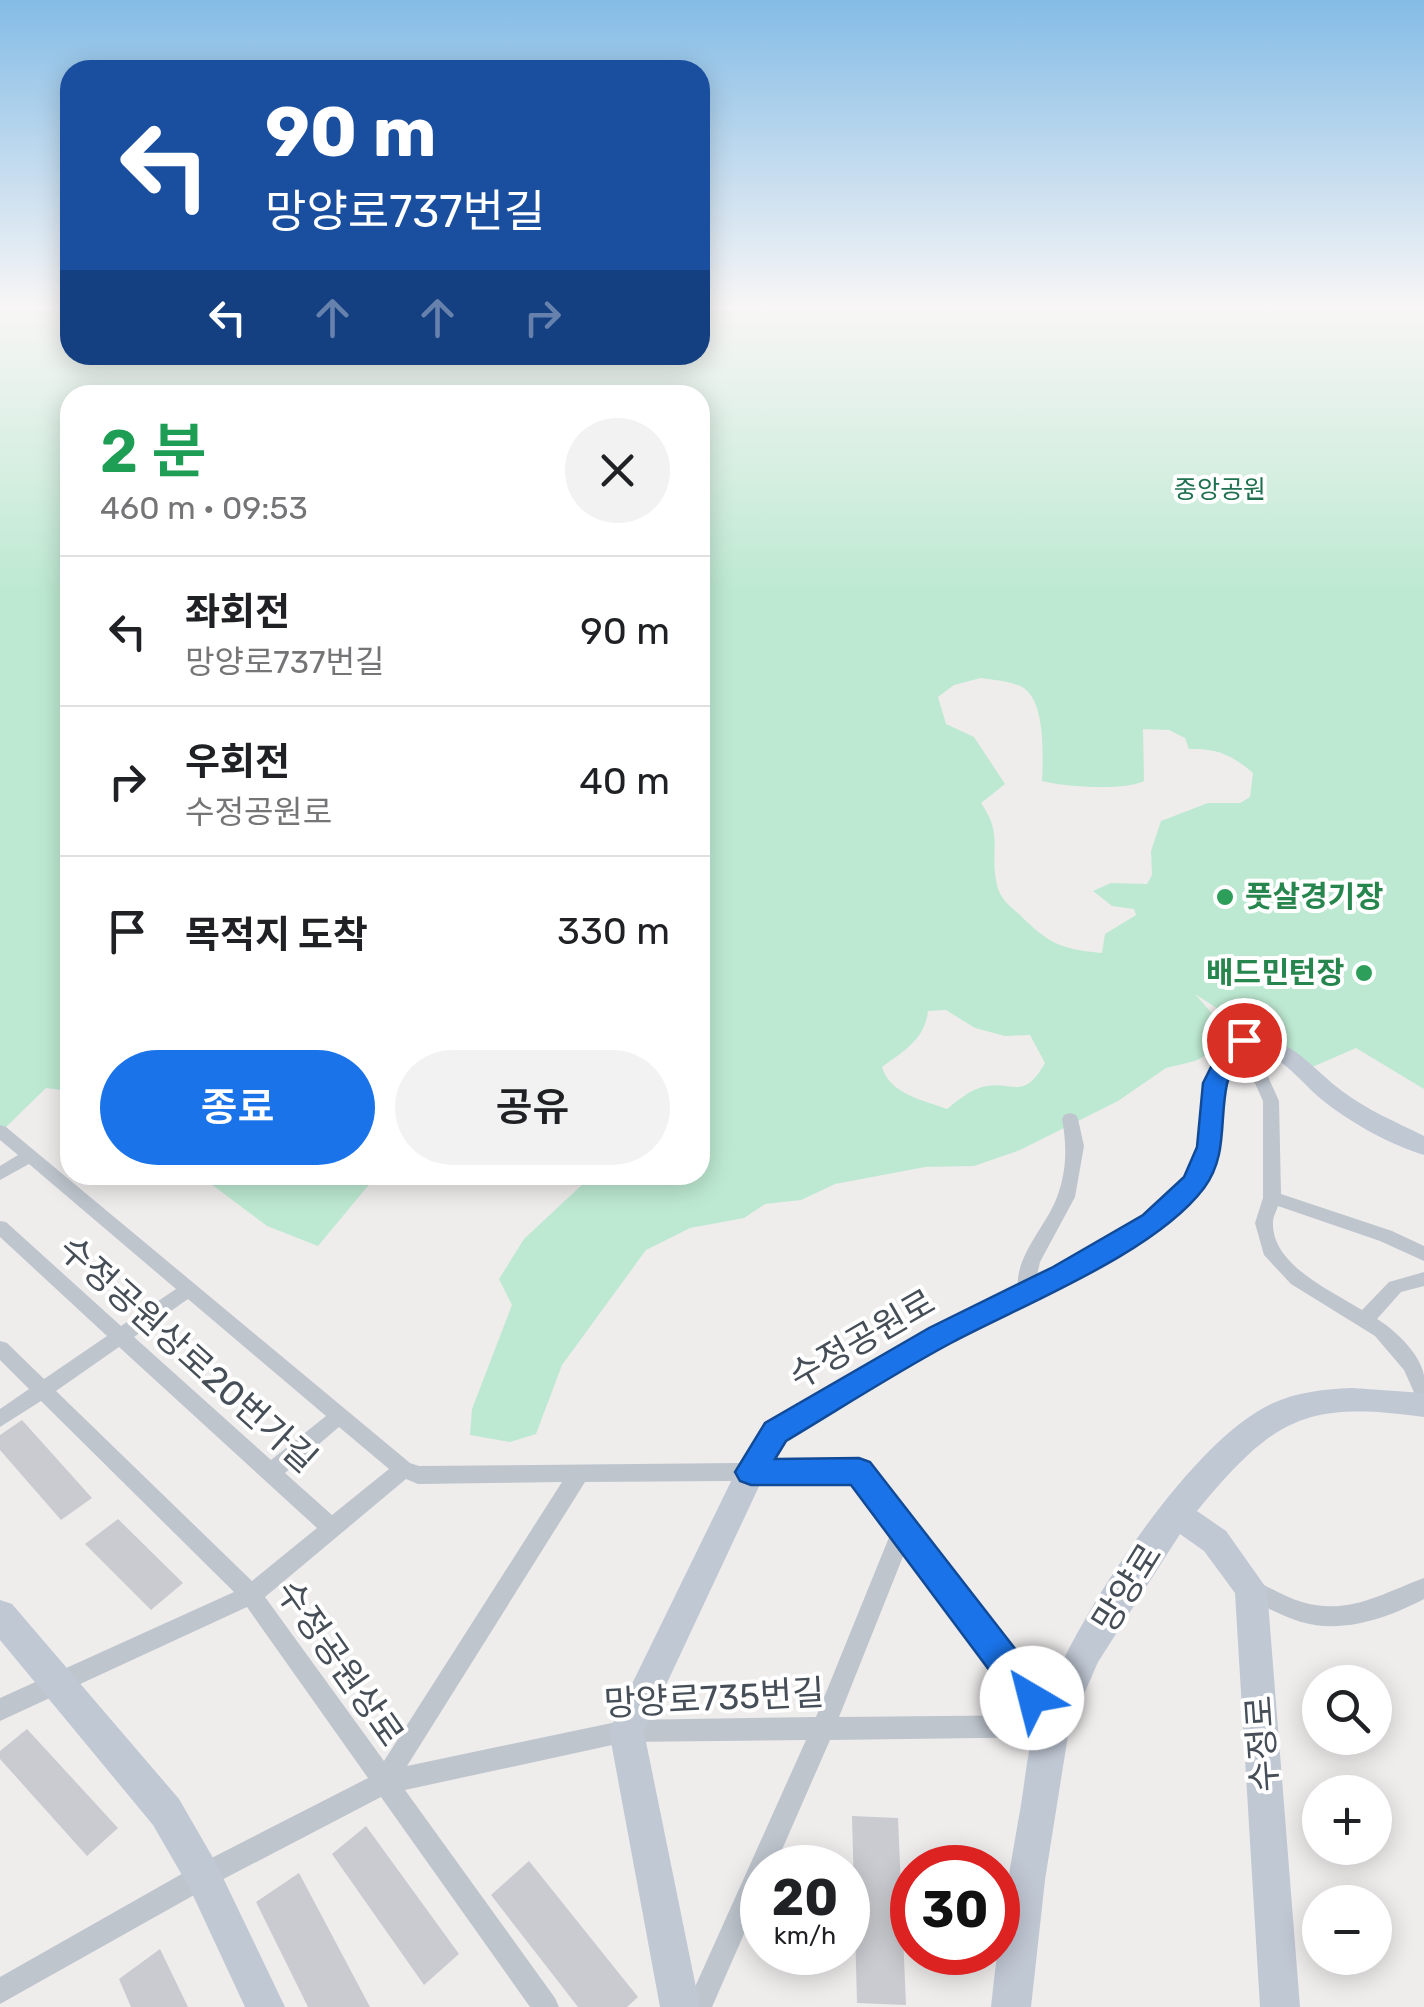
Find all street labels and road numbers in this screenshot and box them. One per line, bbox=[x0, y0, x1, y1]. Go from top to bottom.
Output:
street label: 수정공원상로20번가길 bbox=[50, 1227, 326, 1481]
street label: 수정공원로 bbox=[782, 1281, 942, 1397]
street label: 망양로 bbox=[1084, 1536, 1170, 1640]
street label: 수정공원상로 bbox=[267, 1572, 413, 1754]
street label: 망양로735번길 bbox=[603, 1671, 825, 1725]
street label: 수정로 bbox=[1238, 1694, 1286, 1794]

